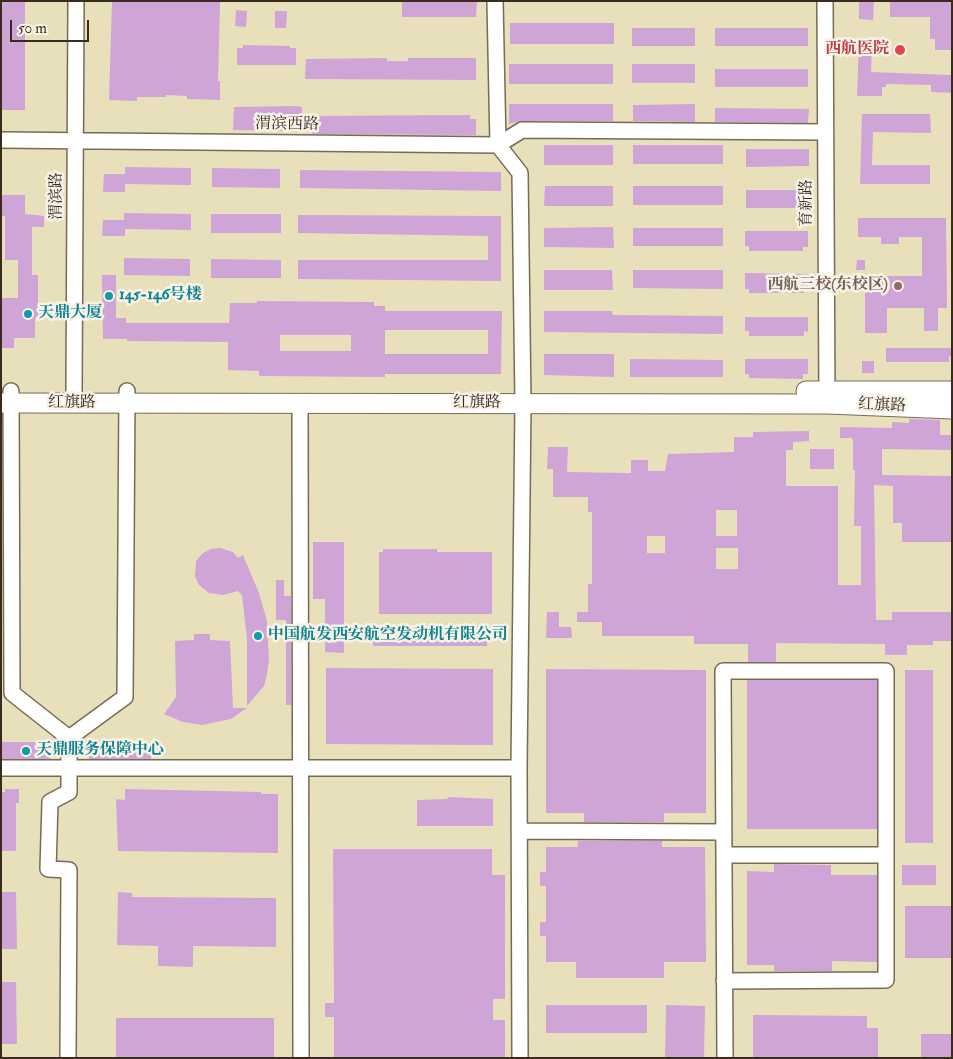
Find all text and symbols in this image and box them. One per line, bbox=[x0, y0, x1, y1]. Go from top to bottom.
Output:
scale bar bbox=[12, 10, 91, 42]
text: 50 m bbox=[18, 19, 47, 38]
place label: 西航医院 bbox=[825, 40, 889, 60]
marker: 西航医院 bbox=[893, 43, 907, 57]
street label: 渭滨西路 bbox=[255, 115, 319, 135]
street label: 渭滨路 bbox=[48, 172, 68, 220]
street label: 育新路 bbox=[798, 179, 818, 227]
place label: 西航三校(东校区) bbox=[767, 276, 888, 296]
marker: 西航三校(东校区) bbox=[892, 280, 904, 292]
place label: 145-146号楼 bbox=[119, 286, 202, 306]
marker: 145-146号楼 bbox=[103, 290, 115, 302]
place label: 天鼎大厦 bbox=[38, 304, 102, 324]
marker: 天鼎大厦 bbox=[22, 308, 34, 320]
street label: 红旗路 bbox=[48, 394, 96, 414]
street label: 红旗路 bbox=[453, 394, 501, 414]
street label: 红旗路 bbox=[858, 396, 906, 416]
place label: 中国航发西安航空发动机有限公司 bbox=[268, 626, 508, 646]
marker: 中国航发西安航空发动机有限公司 bbox=[252, 630, 264, 642]
place label: 天鼎服务保障中心 bbox=[36, 741, 164, 761]
marker: 天鼎服务保障中心 bbox=[20, 745, 32, 757]

